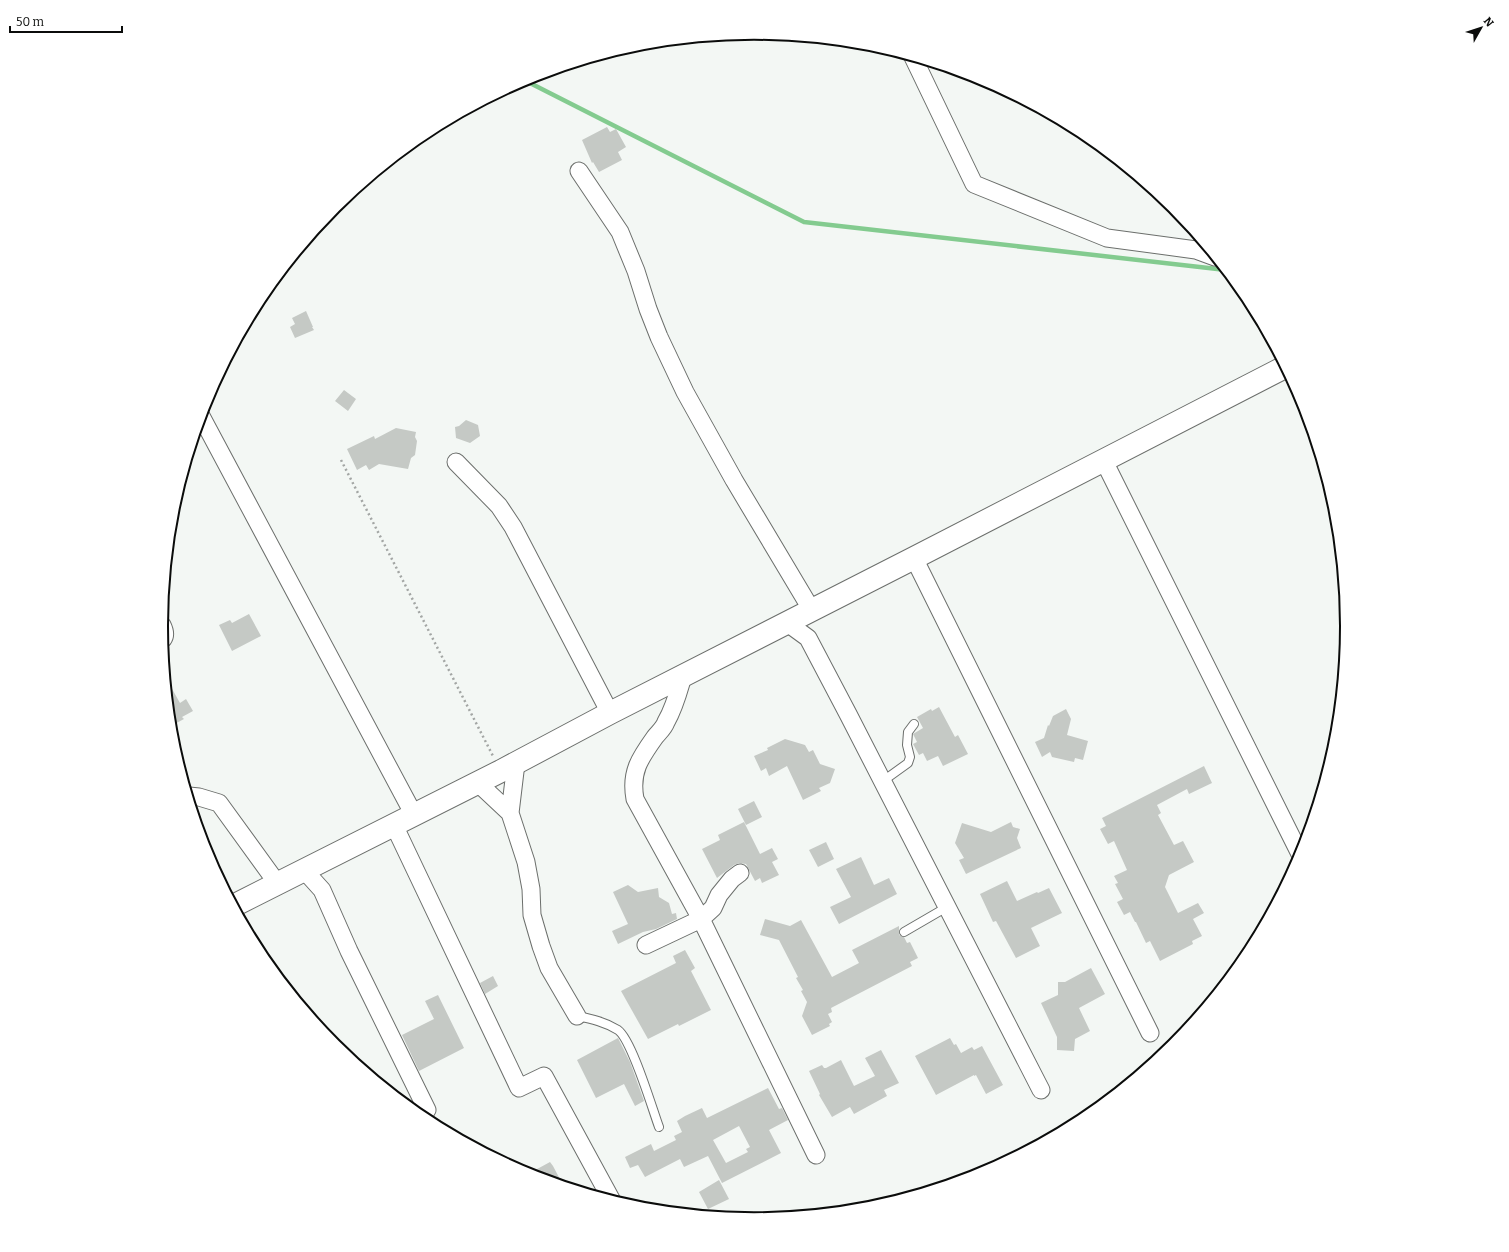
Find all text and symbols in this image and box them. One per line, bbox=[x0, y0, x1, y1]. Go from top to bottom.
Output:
scale bar bbox=[10, 8, 122, 34]
north arrow bbox=[1461, 8, 1501, 48]
text: 50 m bbox=[16, 15, 45, 29]
text: N bbox=[1481, 15, 1496, 30]

